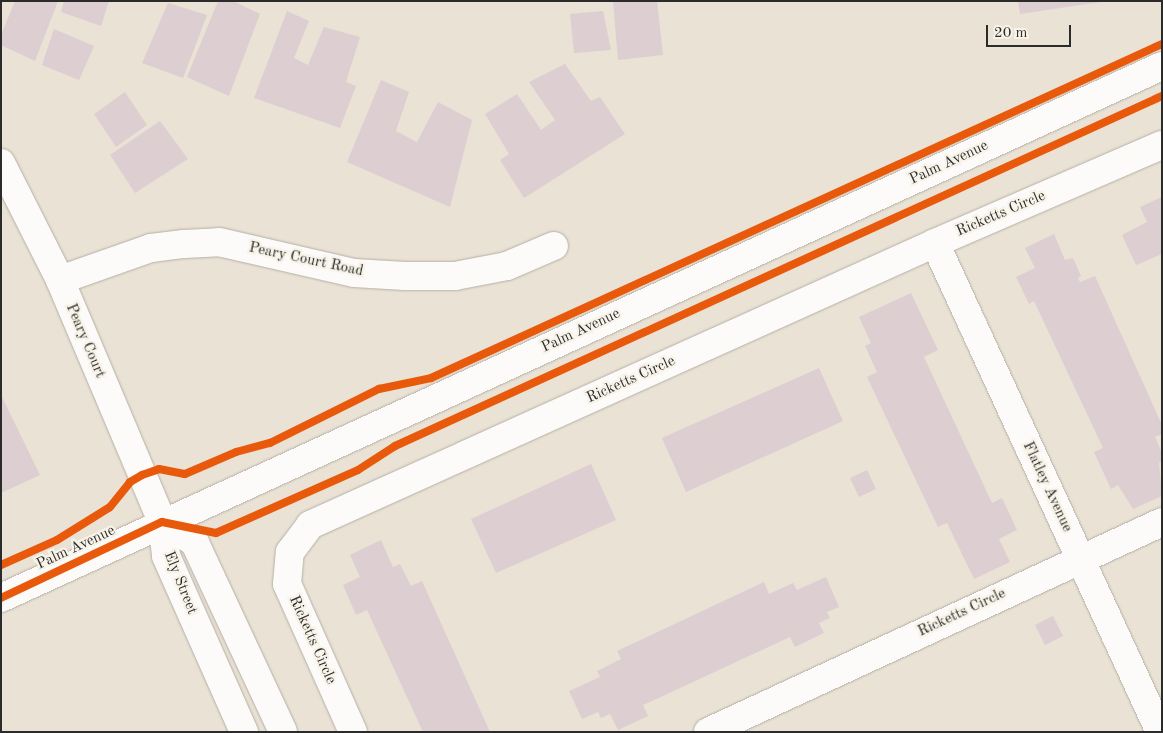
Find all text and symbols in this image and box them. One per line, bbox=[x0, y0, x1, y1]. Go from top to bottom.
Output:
scale bar bbox=[988, 15, 1073, 47]
text: 20 m bbox=[994, 26, 1028, 41]
street label: Palm Avenue bbox=[907, 137, 991, 189]
street label: Ricketts Circle bbox=[954, 187, 1048, 241]
street label: Peary Court Road bbox=[247, 239, 365, 281]
street label: Peary Court bbox=[61, 301, 109, 381]
street label: Palm Avenue bbox=[539, 305, 623, 357]
street label: Ricketts Circle bbox=[584, 352, 678, 408]
street label: Flatley Avenue bbox=[1018, 439, 1076, 535]
street label: Palm Avenue bbox=[34, 522, 118, 574]
street label: Ely Street bbox=[159, 549, 201, 617]
street label: Ricketts Circle bbox=[915, 585, 1009, 641]
street label: Ricketts Circle bbox=[284, 593, 340, 687]

